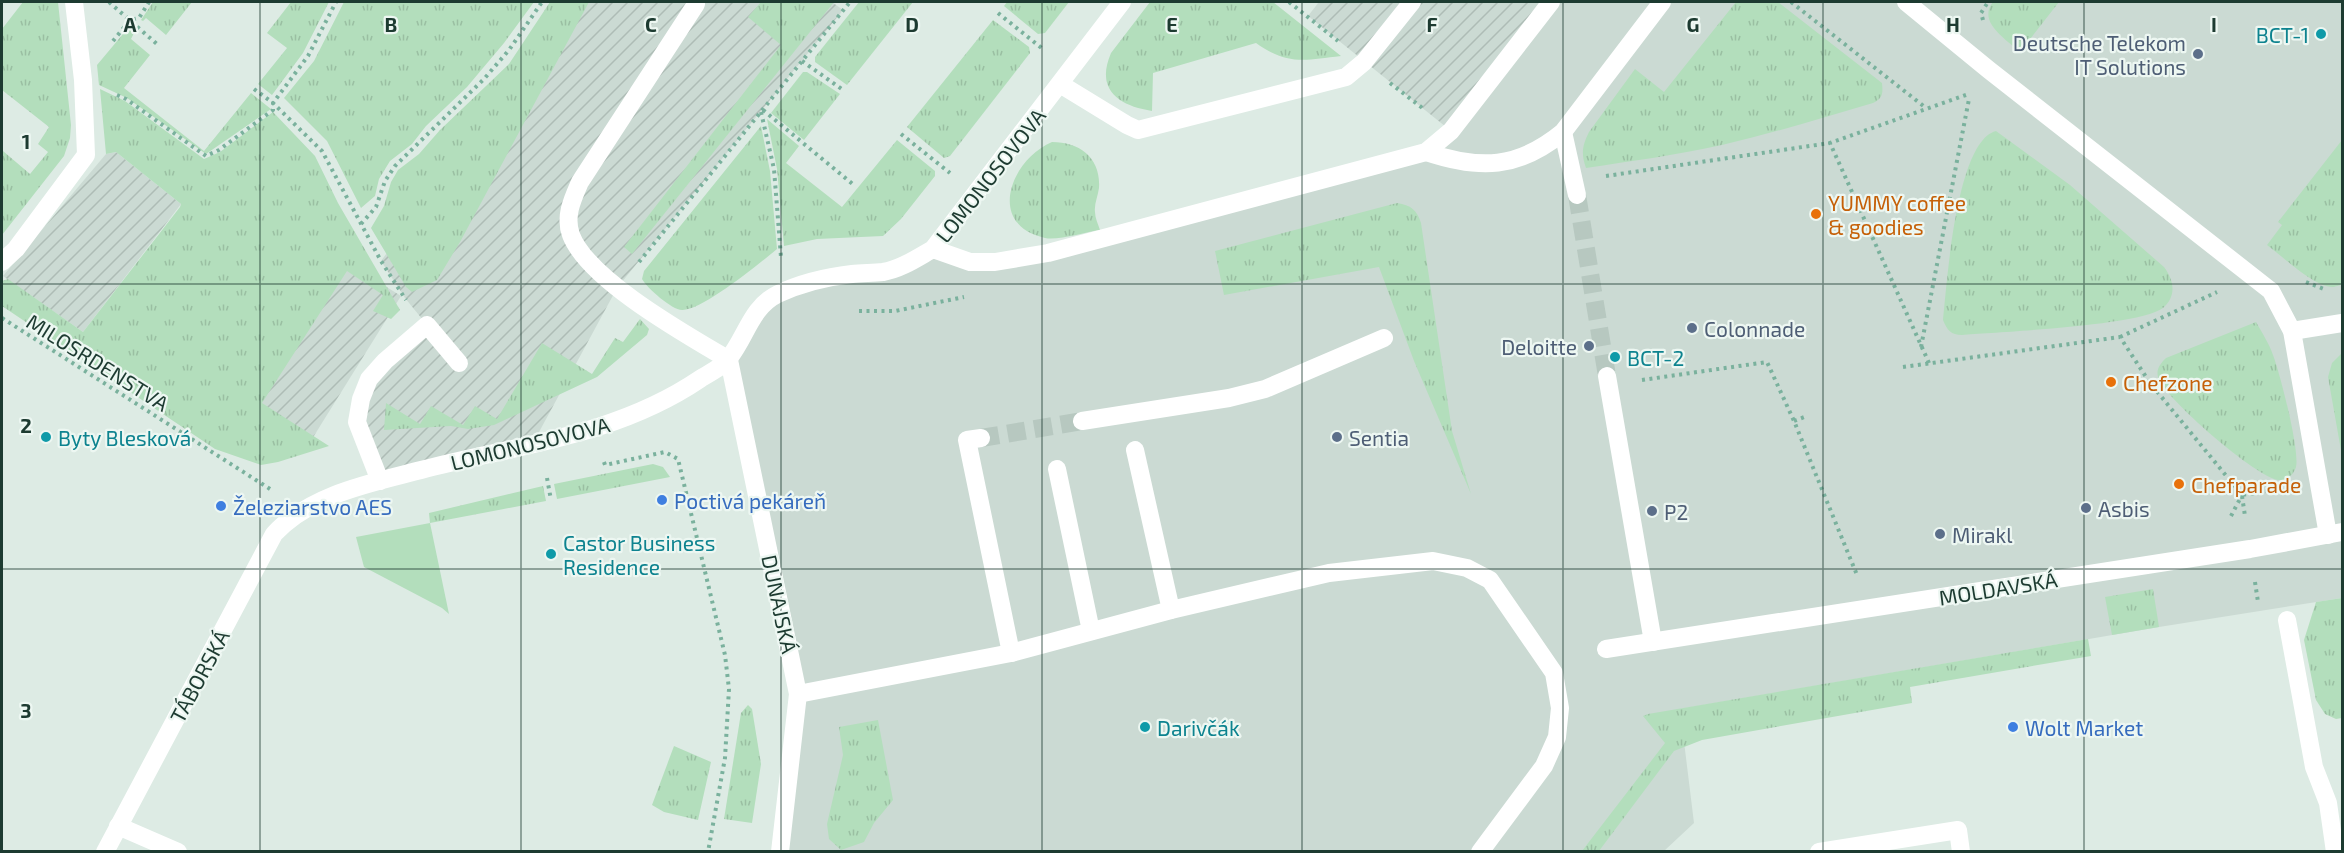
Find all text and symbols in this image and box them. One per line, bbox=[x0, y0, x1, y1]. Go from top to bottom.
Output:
text: A bbox=[123, 12, 137, 36]
text: B bbox=[385, 12, 397, 36]
text: C bbox=[645, 12, 657, 36]
text: D bbox=[905, 12, 919, 36]
text: E bbox=[1166, 12, 1178, 36]
text: F bbox=[1426, 12, 1438, 36]
text: G bbox=[1687, 12, 1699, 36]
text: H bbox=[1946, 12, 1960, 36]
text: I bbox=[2211, 12, 2217, 36]
place label: BCT-1 bbox=[2256, 22, 2309, 47]
marker: BCT-1 bbox=[2314, 27, 2328, 41]
place label: Deutsche Telekom IT Solutions bbox=[2013, 30, 2186, 79]
marker: Deutsche Telekom IT Solutions bbox=[2191, 47, 2205, 61]
street label: LOMONOSOVOVA bbox=[930, 103, 1050, 247]
text: 1 bbox=[22, 129, 30, 153]
place label: YUMMY coffee & goodies bbox=[1828, 190, 1966, 239]
marker: YUMMY coffee & goodies bbox=[1809, 207, 1823, 221]
street label: MILOSRDENSTVA bbox=[22, 308, 174, 416]
place label: Colonnade bbox=[1704, 316, 1805, 341]
marker: Colonnade bbox=[1685, 321, 1699, 335]
place label: Deloitte bbox=[1501, 334, 1577, 359]
marker: Deloitte bbox=[1582, 339, 1596, 353]
place label: BCT-2 bbox=[1627, 345, 1684, 370]
marker: BCT-2 bbox=[1608, 350, 1622, 364]
place label: Chefzone bbox=[2123, 370, 2213, 395]
marker: Chefzone bbox=[2104, 375, 2118, 389]
street label: LOMONOSOVOVA bbox=[448, 411, 612, 475]
text: 2 bbox=[20, 413, 32, 437]
place label: Byty Blesková bbox=[58, 425, 191, 450]
place label: Sentia bbox=[1349, 425, 1409, 450]
marker: Byty Blesková bbox=[39, 430, 53, 444]
marker: Sentia bbox=[1330, 430, 1344, 444]
place label: Chefparade bbox=[2191, 472, 2301, 497]
marker: Chefparade bbox=[2172, 477, 2186, 491]
place label: Poctivá pekáreň bbox=[674, 488, 826, 513]
marker: Poctivá pekáreň bbox=[655, 493, 669, 507]
place label: Železiarstvo AES bbox=[233, 494, 392, 519]
place label: Asbis bbox=[2098, 496, 2150, 521]
marker: Železiarstvo AES bbox=[214, 499, 228, 513]
place label: P2 bbox=[1664, 499, 1688, 524]
marker: Asbis bbox=[2079, 501, 2093, 515]
marker: P2 bbox=[1645, 504, 1659, 518]
place label: Mirakl bbox=[1952, 522, 2013, 547]
marker: Mirakl bbox=[1933, 527, 1947, 541]
place label: Castor Business Residence bbox=[563, 530, 715, 579]
marker: Castor Business Residence bbox=[544, 547, 558, 561]
street label: DUNAJSKÁ bbox=[757, 552, 803, 656]
street label: MOLDAVSKÁ bbox=[1937, 566, 2059, 610]
street label: TÁBORSKÁ bbox=[164, 625, 234, 727]
text: 3 bbox=[20, 698, 32, 722]
place label: Darivčák bbox=[1157, 715, 1240, 740]
place label: Wolt Market bbox=[2025, 715, 2143, 740]
marker: Darivčák bbox=[1138, 720, 1152, 734]
marker: Wolt Market bbox=[2006, 720, 2020, 734]

